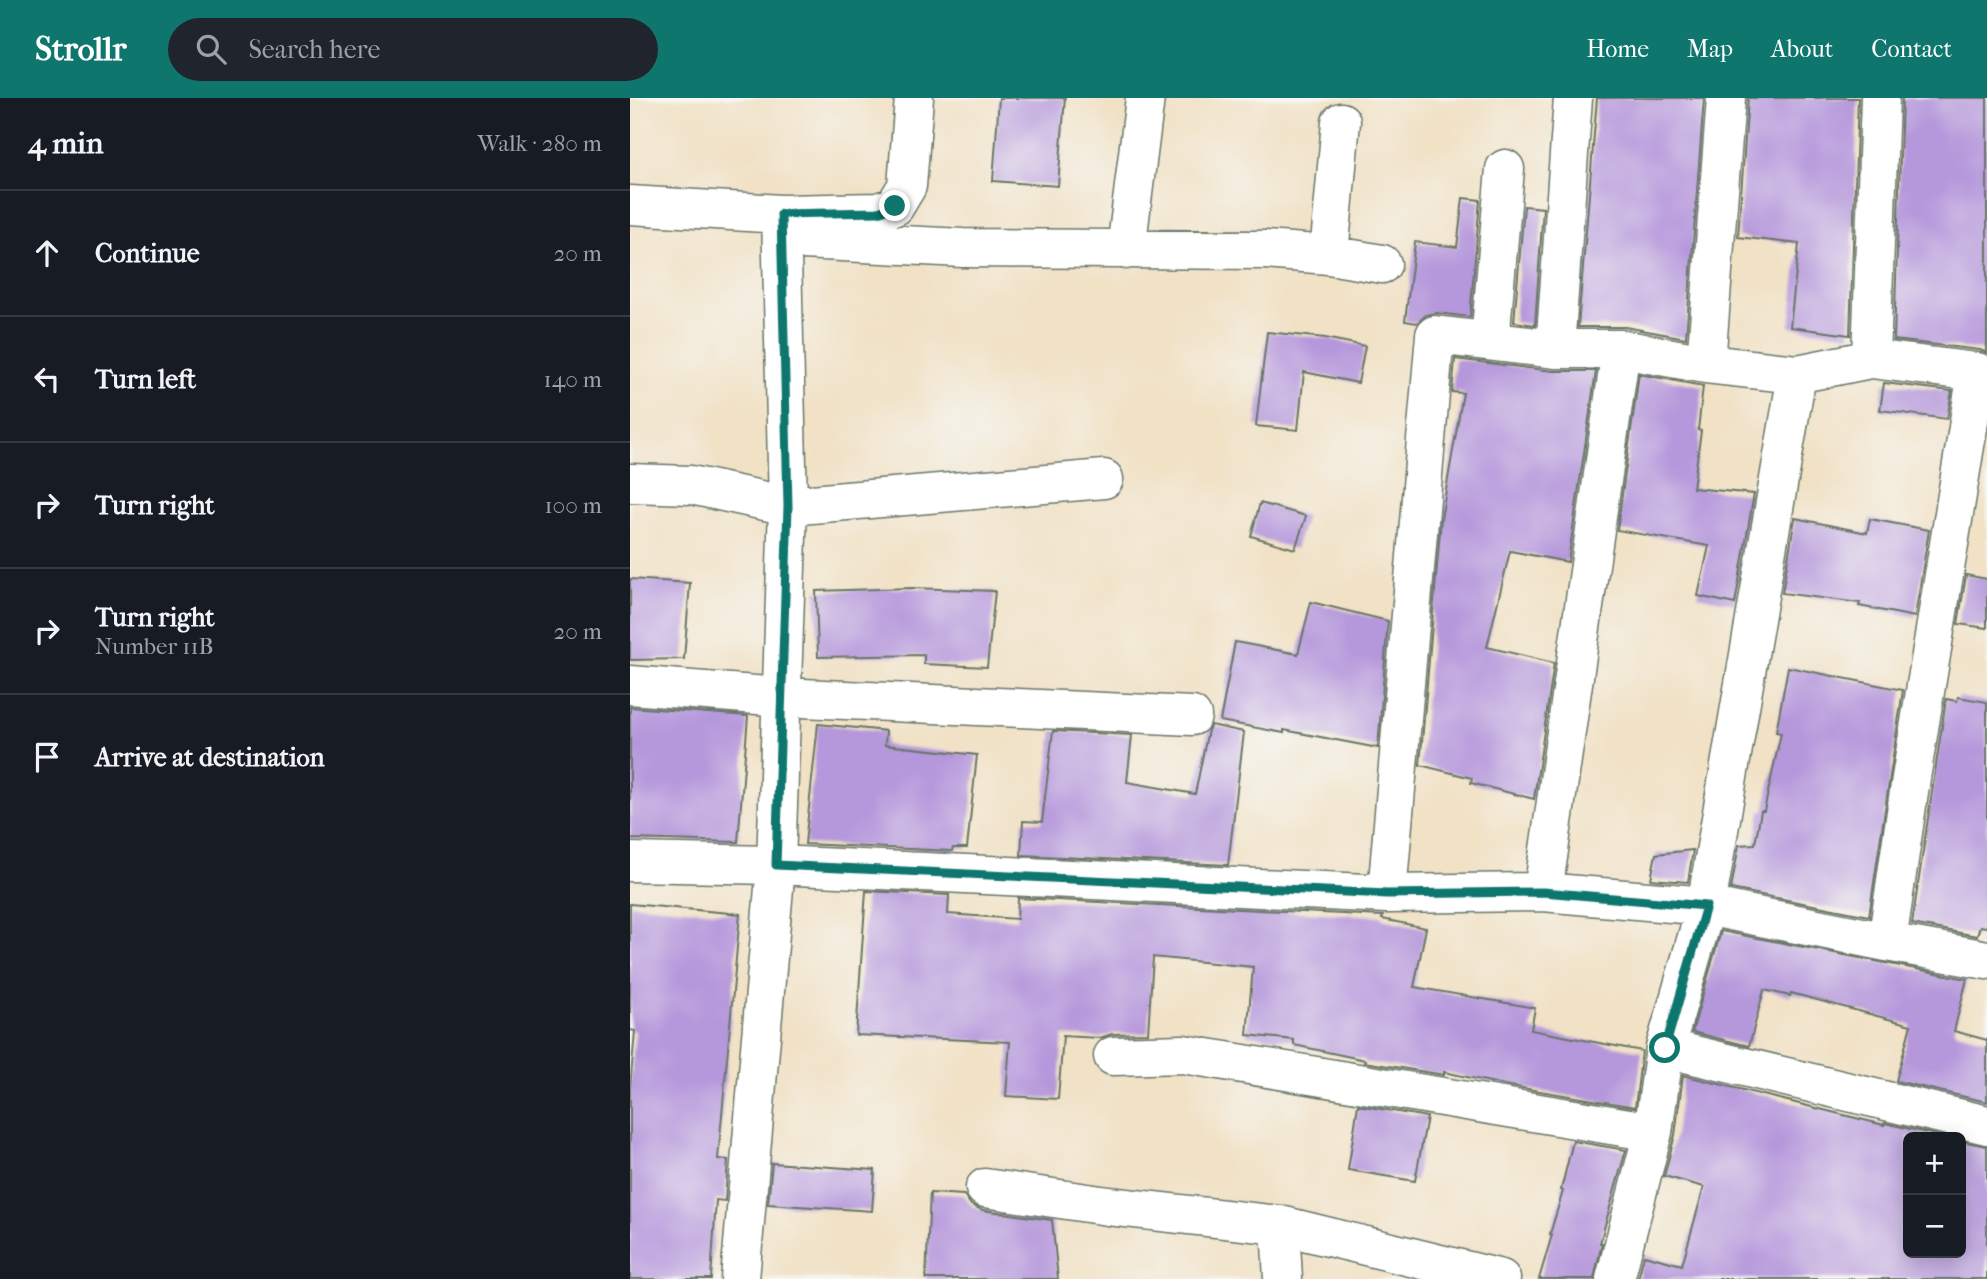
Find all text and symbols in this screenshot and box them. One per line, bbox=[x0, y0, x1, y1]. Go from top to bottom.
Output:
search box bbox=[168, 18, 658, 81]
text: Strollr bbox=[35, 30, 126, 69]
icon: search bbox=[192, 30, 230, 68]
text: Search here bbox=[248, 34, 380, 65]
text: Home bbox=[1587, 35, 1649, 63]
text: Map bbox=[1687, 35, 1733, 63]
text: About bbox=[1771, 35, 1833, 63]
text: Contact bbox=[1871, 35, 1952, 63]
text: 4 min bbox=[28, 126, 103, 161]
text: Walk · 280 m bbox=[478, 130, 602, 157]
route end bbox=[879, 190, 910, 221]
icon: ahead bbox=[28, 234, 66, 272]
text: Continue bbox=[95, 238, 200, 269]
text: 20 m bbox=[553, 240, 602, 267]
icon: left bbox=[28, 360, 66, 398]
text: Turn left bbox=[95, 364, 196, 395]
text: 140 m bbox=[543, 366, 602, 393]
icon: right bbox=[28, 486, 66, 524]
text: Turn right bbox=[95, 490, 215, 521]
text: 100 m bbox=[544, 492, 602, 519]
text: Turn right bbox=[95, 602, 215, 633]
icon: right bbox=[28, 612, 66, 650]
text: 20 m bbox=[553, 618, 602, 645]
text: Number 11B bbox=[95, 633, 214, 660]
icon: arrive bbox=[28, 738, 66, 776]
text: Arrive at destination bbox=[95, 742, 325, 773]
route start bbox=[1649, 1032, 1680, 1063]
map controls bbox=[1903, 1132, 1966, 1258]
button: + bbox=[1903, 1132, 1966, 1195]
button: − bbox=[1903, 1195, 1966, 1258]

